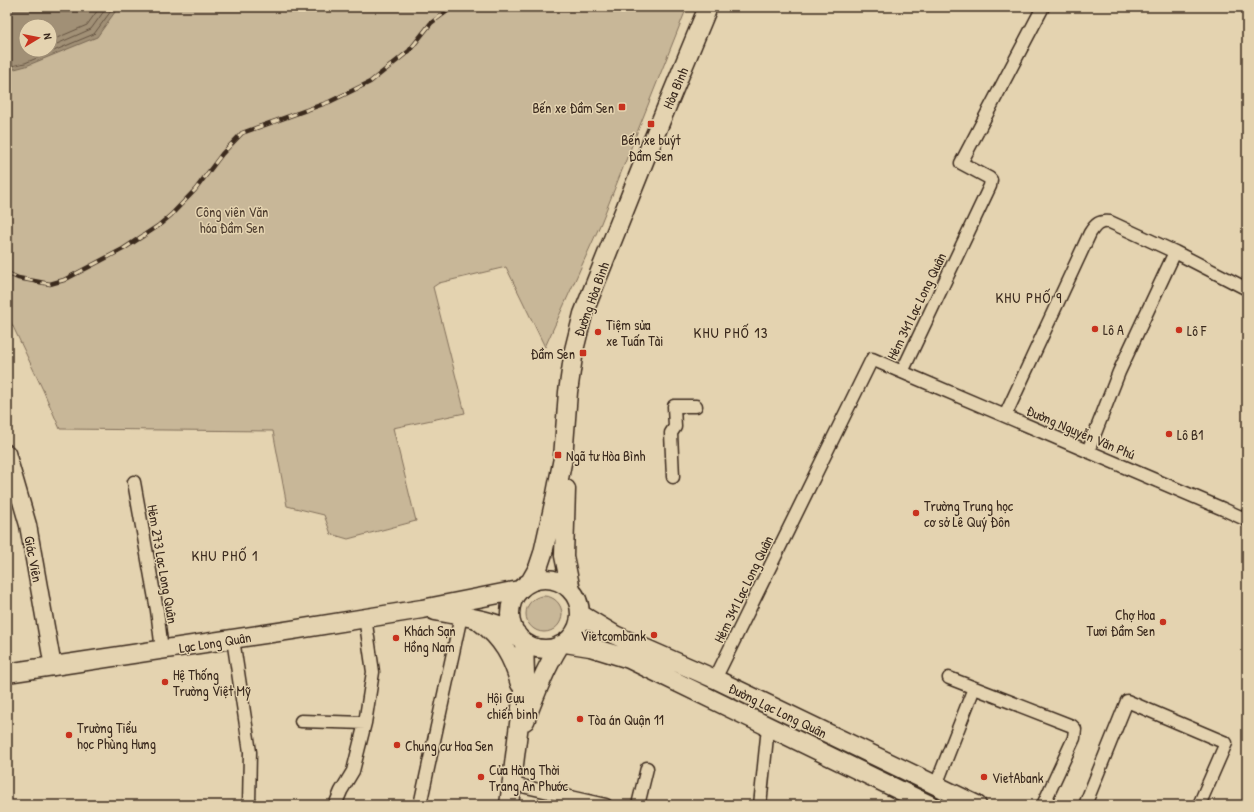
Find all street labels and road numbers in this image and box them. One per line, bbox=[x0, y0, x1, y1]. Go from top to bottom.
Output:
street label: Hòa Bình bbox=[658, 64, 692, 112]
street label: Hẻm 341 Lạc Long Quân bbox=[882, 249, 951, 363]
street label: Đường Hòa Bình bbox=[569, 259, 614, 339]
street label: Đường Nguyễn Văn Phú bbox=[1023, 401, 1139, 465]
street label: Hẻm 273 Lạc Long Quân bbox=[142, 503, 183, 625]
street label: Hẻm 341 Lạc Long Quân bbox=[709, 532, 778, 646]
street label: Giác Viên bbox=[20, 534, 48, 584]
street label: Lạc Long Quân bbox=[178, 627, 252, 658]
street label: Đường Lạc Long Quân bbox=[725, 678, 830, 743]

